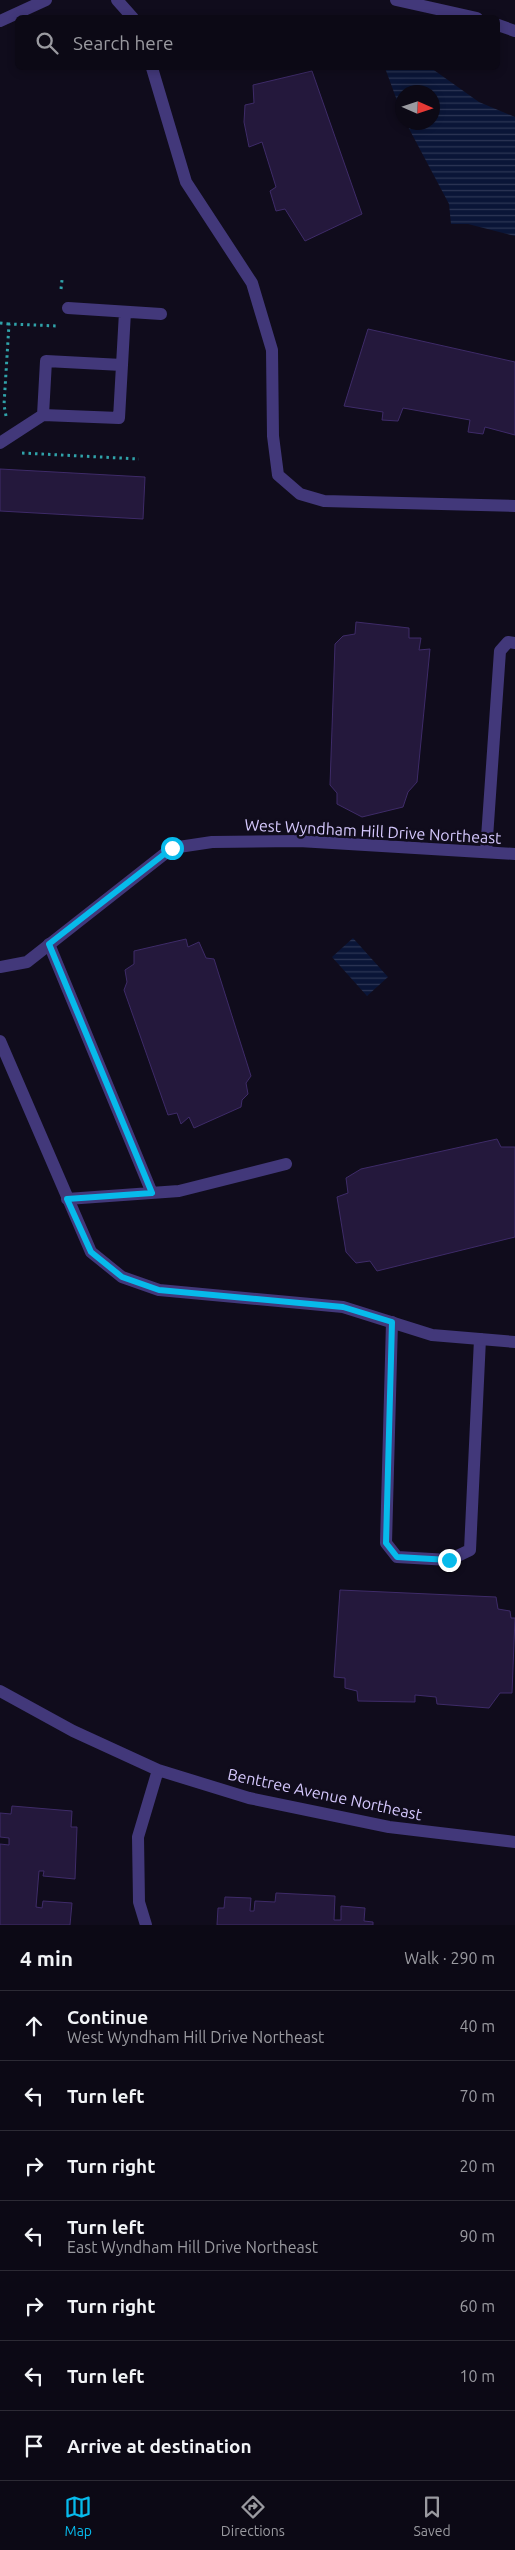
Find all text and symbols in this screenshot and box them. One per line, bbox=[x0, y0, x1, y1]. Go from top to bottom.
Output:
search box bbox=[15, 15, 500, 70]
icon: search bbox=[33, 29, 61, 57]
text: Search here bbox=[73, 32, 173, 54]
north arrow bbox=[395, 85, 440, 130]
street label: West Wyndham Hill Drive Northeast bbox=[244, 815, 503, 847]
route start bbox=[161, 837, 184, 860]
route end bbox=[438, 1549, 461, 1572]
street label: Benttree Avenue Northeast bbox=[226, 1765, 425, 1824]
text: 4 min bbox=[20, 1946, 73, 1970]
text: Walk · 290 m bbox=[404, 1949, 495, 1967]
text: Continue bbox=[67, 2006, 148, 2028]
icon: ahead bbox=[20, 2012, 48, 2040]
text: 40 m bbox=[459, 2017, 495, 2035]
text: West Wyndham Hill Drive Northeast bbox=[67, 2028, 324, 2046]
icon: left bbox=[20, 2082, 48, 2110]
text: Turn left bbox=[67, 2085, 145, 2107]
text: 70 m bbox=[459, 2087, 495, 2105]
icon: right bbox=[20, 2152, 48, 2180]
text: Turn right bbox=[67, 2155, 155, 2177]
text: 20 m bbox=[459, 2157, 495, 2175]
text: Turn left bbox=[67, 2216, 145, 2238]
icon: left bbox=[20, 2222, 48, 2250]
text: 90 m bbox=[459, 2227, 495, 2245]
text: East Wyndham Hill Drive Northeast bbox=[67, 2238, 318, 2256]
icon: right bbox=[20, 2292, 48, 2320]
text: Turn right bbox=[67, 2295, 155, 2317]
text: 60 m bbox=[459, 2297, 495, 2315]
icon: left bbox=[20, 2362, 48, 2390]
text: Turn left bbox=[67, 2365, 145, 2387]
text: 10 m bbox=[459, 2367, 495, 2385]
icon: arrive bbox=[20, 2432, 48, 2460]
text: Arrive at destination bbox=[67, 2435, 252, 2457]
tab: Map bbox=[64, 2493, 92, 2539]
tab: Directions bbox=[221, 2493, 285, 2539]
tab: Saved bbox=[413, 2493, 451, 2539]

